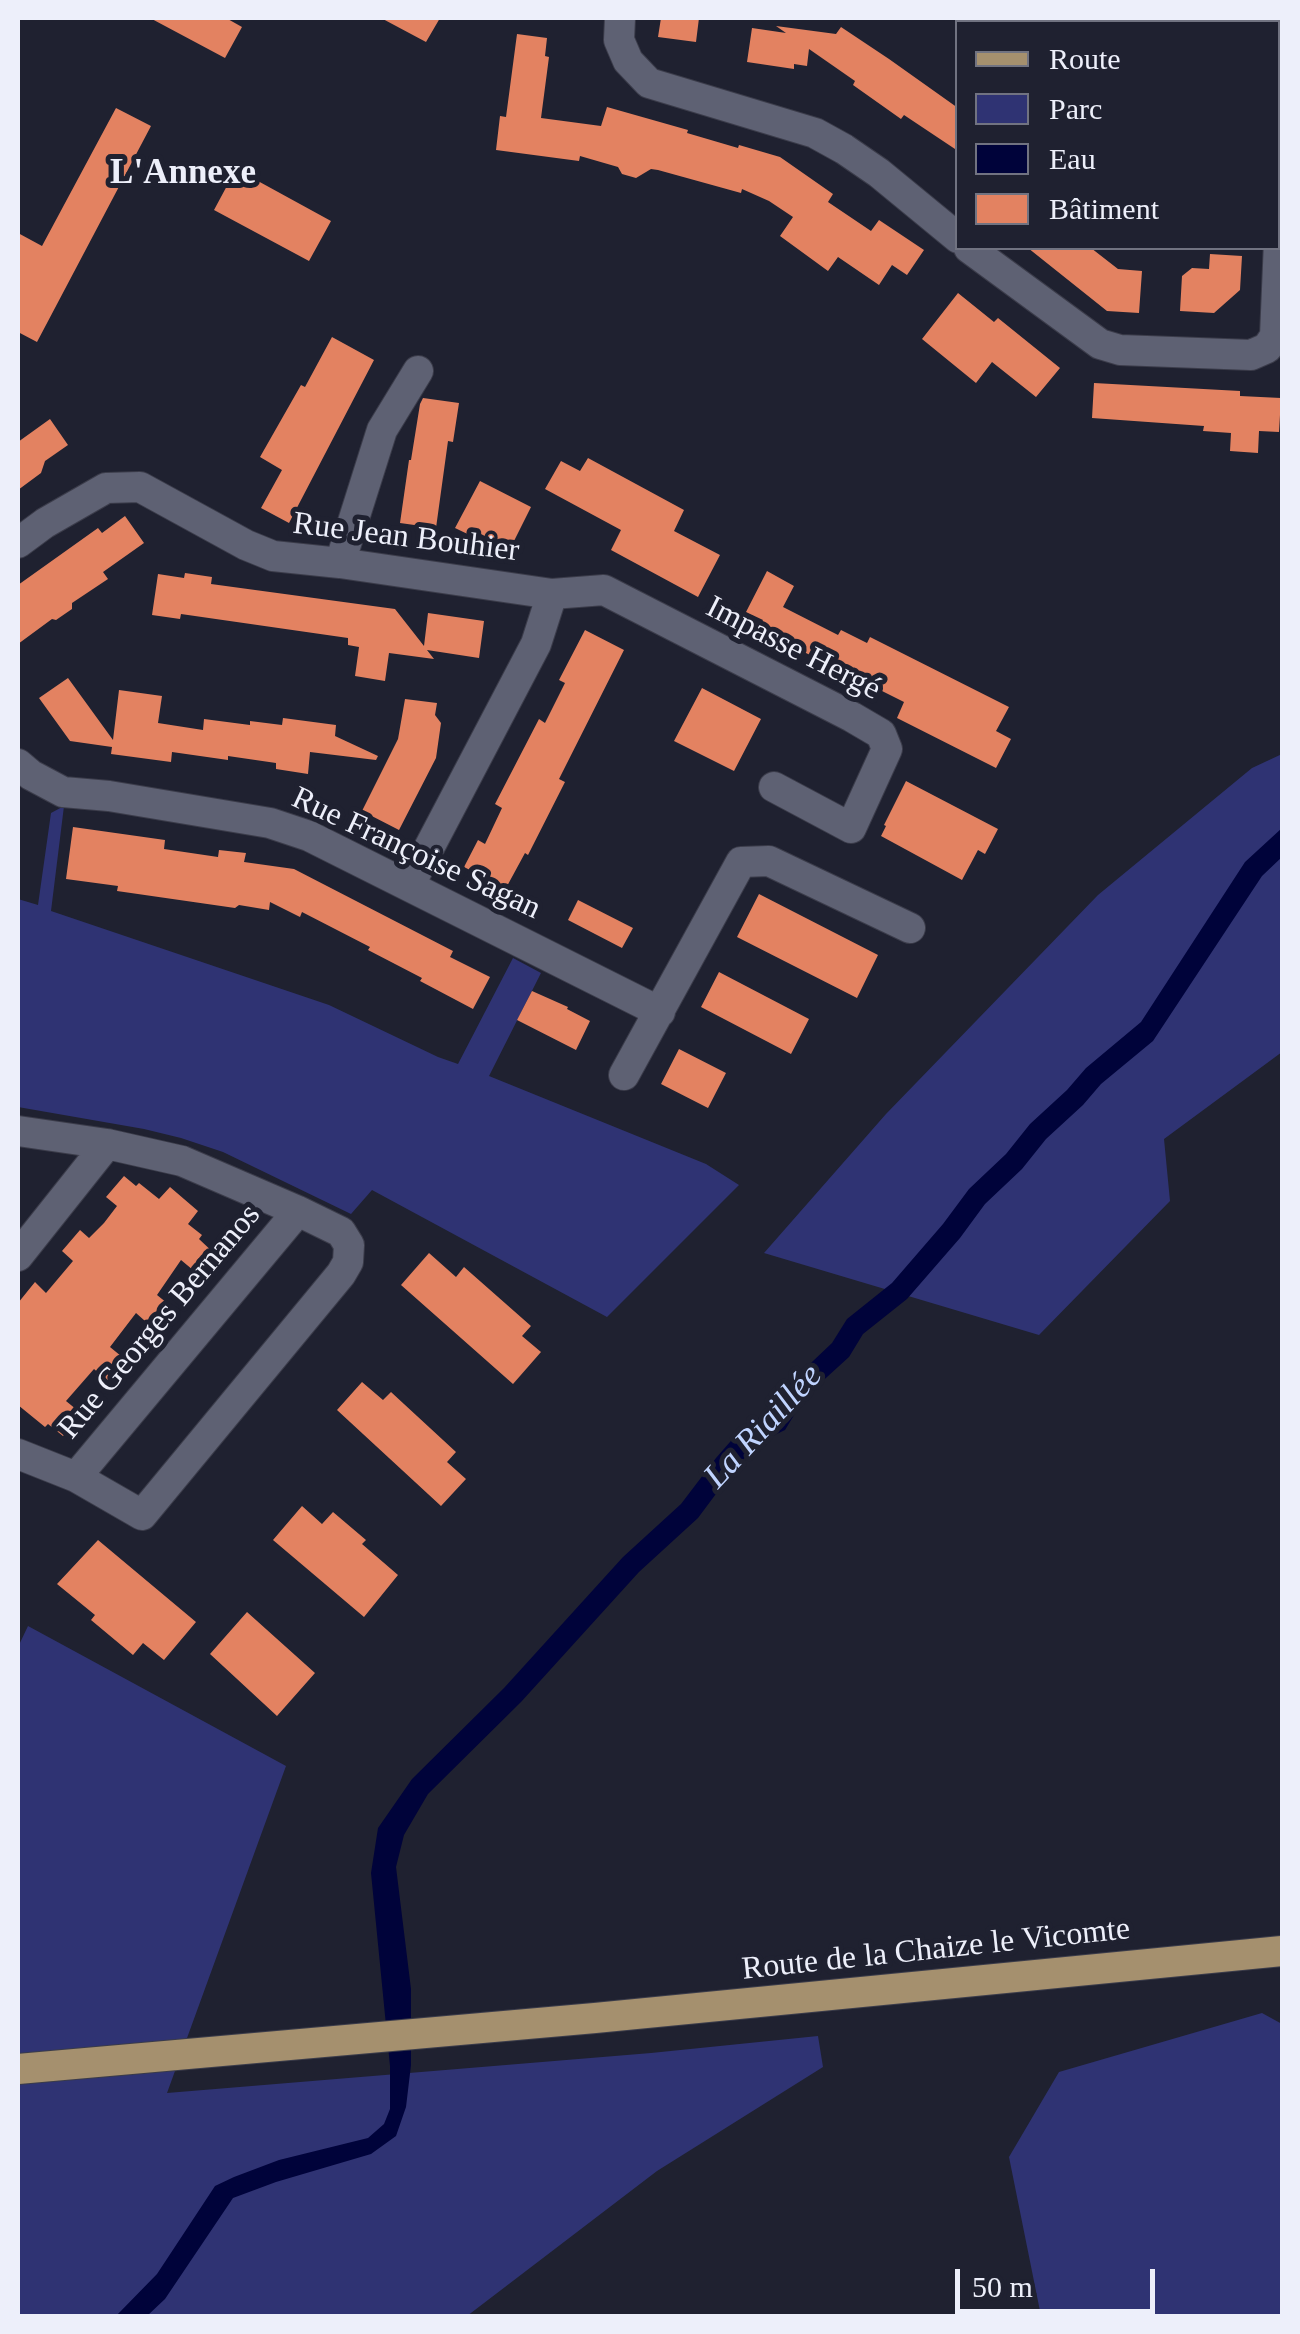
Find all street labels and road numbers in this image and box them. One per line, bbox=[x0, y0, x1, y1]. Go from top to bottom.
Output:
street label: Rue Jean Bouhier bbox=[291, 505, 521, 571]
street label: Impasse Hergé bbox=[699, 589, 887, 709]
street label: Rue Françoise Sagan bbox=[285, 780, 547, 928]
street label: Rue Georges Bernanos bbox=[51, 1197, 269, 1447]
street label: Route de la Chaize le Vicomte bbox=[740, 1911, 1132, 1989]

